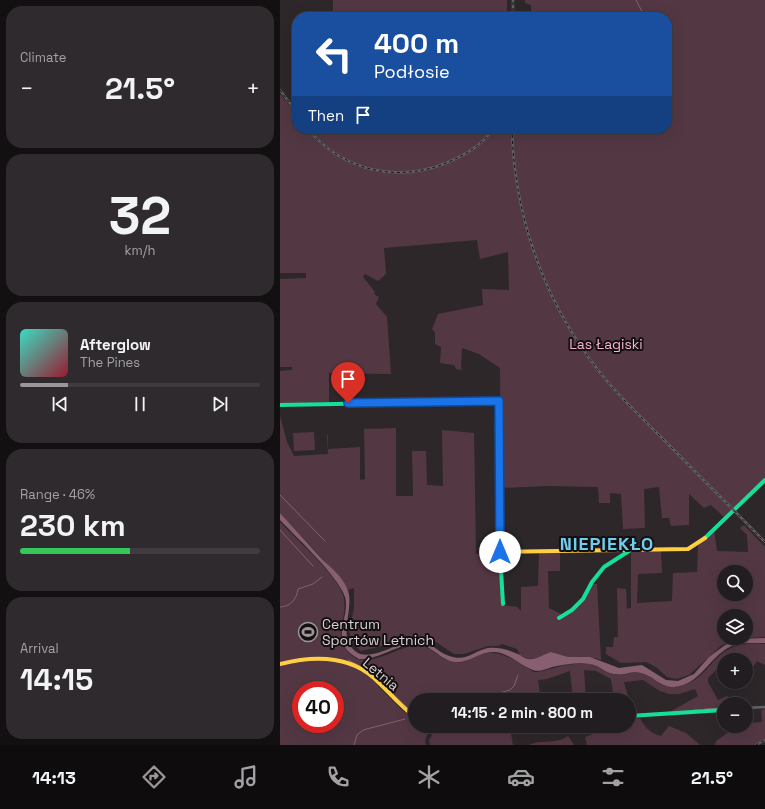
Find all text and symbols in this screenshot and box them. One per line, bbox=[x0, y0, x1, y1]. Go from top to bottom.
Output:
text: 400 m bbox=[374, 25, 459, 61]
icon: left bbox=[308, 28, 360, 80]
text: Climate bbox=[20, 49, 66, 66]
text: Podłosie bbox=[374, 60, 450, 83]
text: 21.5° bbox=[105, 69, 175, 108]
text: − bbox=[20, 74, 34, 102]
text: + bbox=[246, 74, 260, 102]
icon: arrive bbox=[352, 104, 374, 126]
text: Then bbox=[308, 106, 344, 125]
text: 32 bbox=[109, 183, 171, 249]
text: km/h bbox=[125, 242, 155, 259]
text: Afterglow bbox=[80, 335, 151, 354]
park label: Las Łagiski bbox=[569, 335, 643, 353]
text: The Pines bbox=[80, 354, 140, 371]
pin bbox=[331, 362, 365, 403]
icon: arrive bbox=[337, 368, 359, 390]
icon: previous bbox=[49, 393, 71, 415]
icon: pause bbox=[129, 393, 151, 415]
icon: next bbox=[209, 393, 231, 415]
text: Range · 46% bbox=[20, 486, 95, 503]
text: 230 km bbox=[20, 506, 126, 545]
position arrow bbox=[479, 531, 521, 573]
district label: NIEPIEKŁO bbox=[560, 532, 654, 555]
map controls bbox=[717, 565, 753, 733]
button: search bbox=[717, 565, 753, 601]
button: layers bbox=[717, 609, 753, 645]
place label: Centrum Sportów Letnich bbox=[322, 615, 434, 649]
sports icon: Centrum Sportów Letnich bbox=[297, 621, 319, 643]
text: Arrival bbox=[20, 640, 59, 657]
button: + bbox=[717, 653, 753, 689]
street label: Letnia bbox=[359, 654, 403, 694]
text: 14:15 bbox=[20, 660, 93, 699]
speed limit sign: 40 bbox=[292, 681, 344, 733]
button: − bbox=[717, 697, 753, 733]
text: 14:15 · 2 min · 800 m bbox=[451, 703, 593, 722]
icon: directions bbox=[140, 763, 168, 791]
icon: music bbox=[232, 763, 260, 791]
icon: phone bbox=[324, 763, 352, 791]
icon: climate bbox=[415, 763, 443, 791]
icon: car bbox=[507, 763, 535, 791]
icon: filters bbox=[599, 763, 627, 791]
text: 14:13 bbox=[32, 766, 76, 789]
text: 21.5° bbox=[691, 766, 733, 789]

